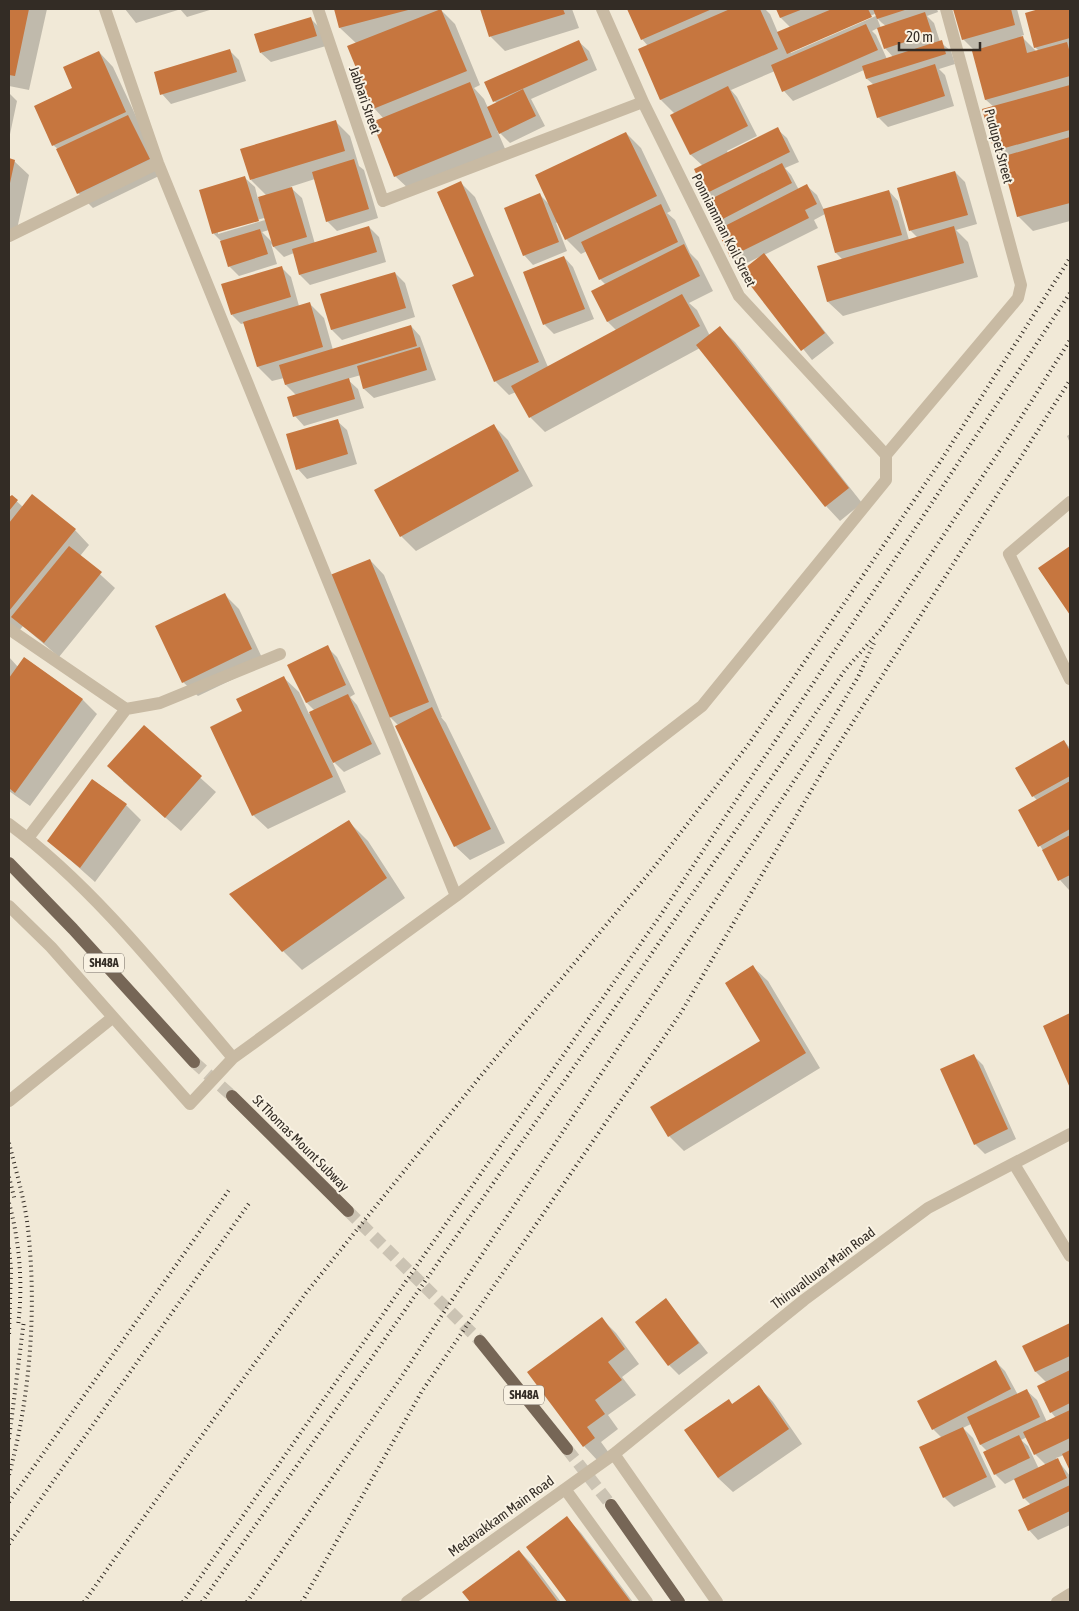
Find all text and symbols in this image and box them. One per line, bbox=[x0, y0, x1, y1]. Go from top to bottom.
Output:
scale bar bbox=[899, 20, 980, 52]
text: 20 m bbox=[906, 28, 933, 45]
street label: Jabbari Street bbox=[346, 64, 384, 136]
street label: Pudupet Street bbox=[981, 107, 1017, 185]
street label: Ponniamman Koil Street bbox=[689, 171, 759, 289]
road number: SH48A bbox=[84, 954, 124, 972]
street label: St Thomas Mount Subway bbox=[250, 1092, 353, 1195]
street label: Thiruvalluvar Main Road bbox=[768, 1224, 878, 1312]
road number: SH48A bbox=[504, 1386, 544, 1404]
street label: Medavakkam Main Road bbox=[445, 1472, 557, 1560]

